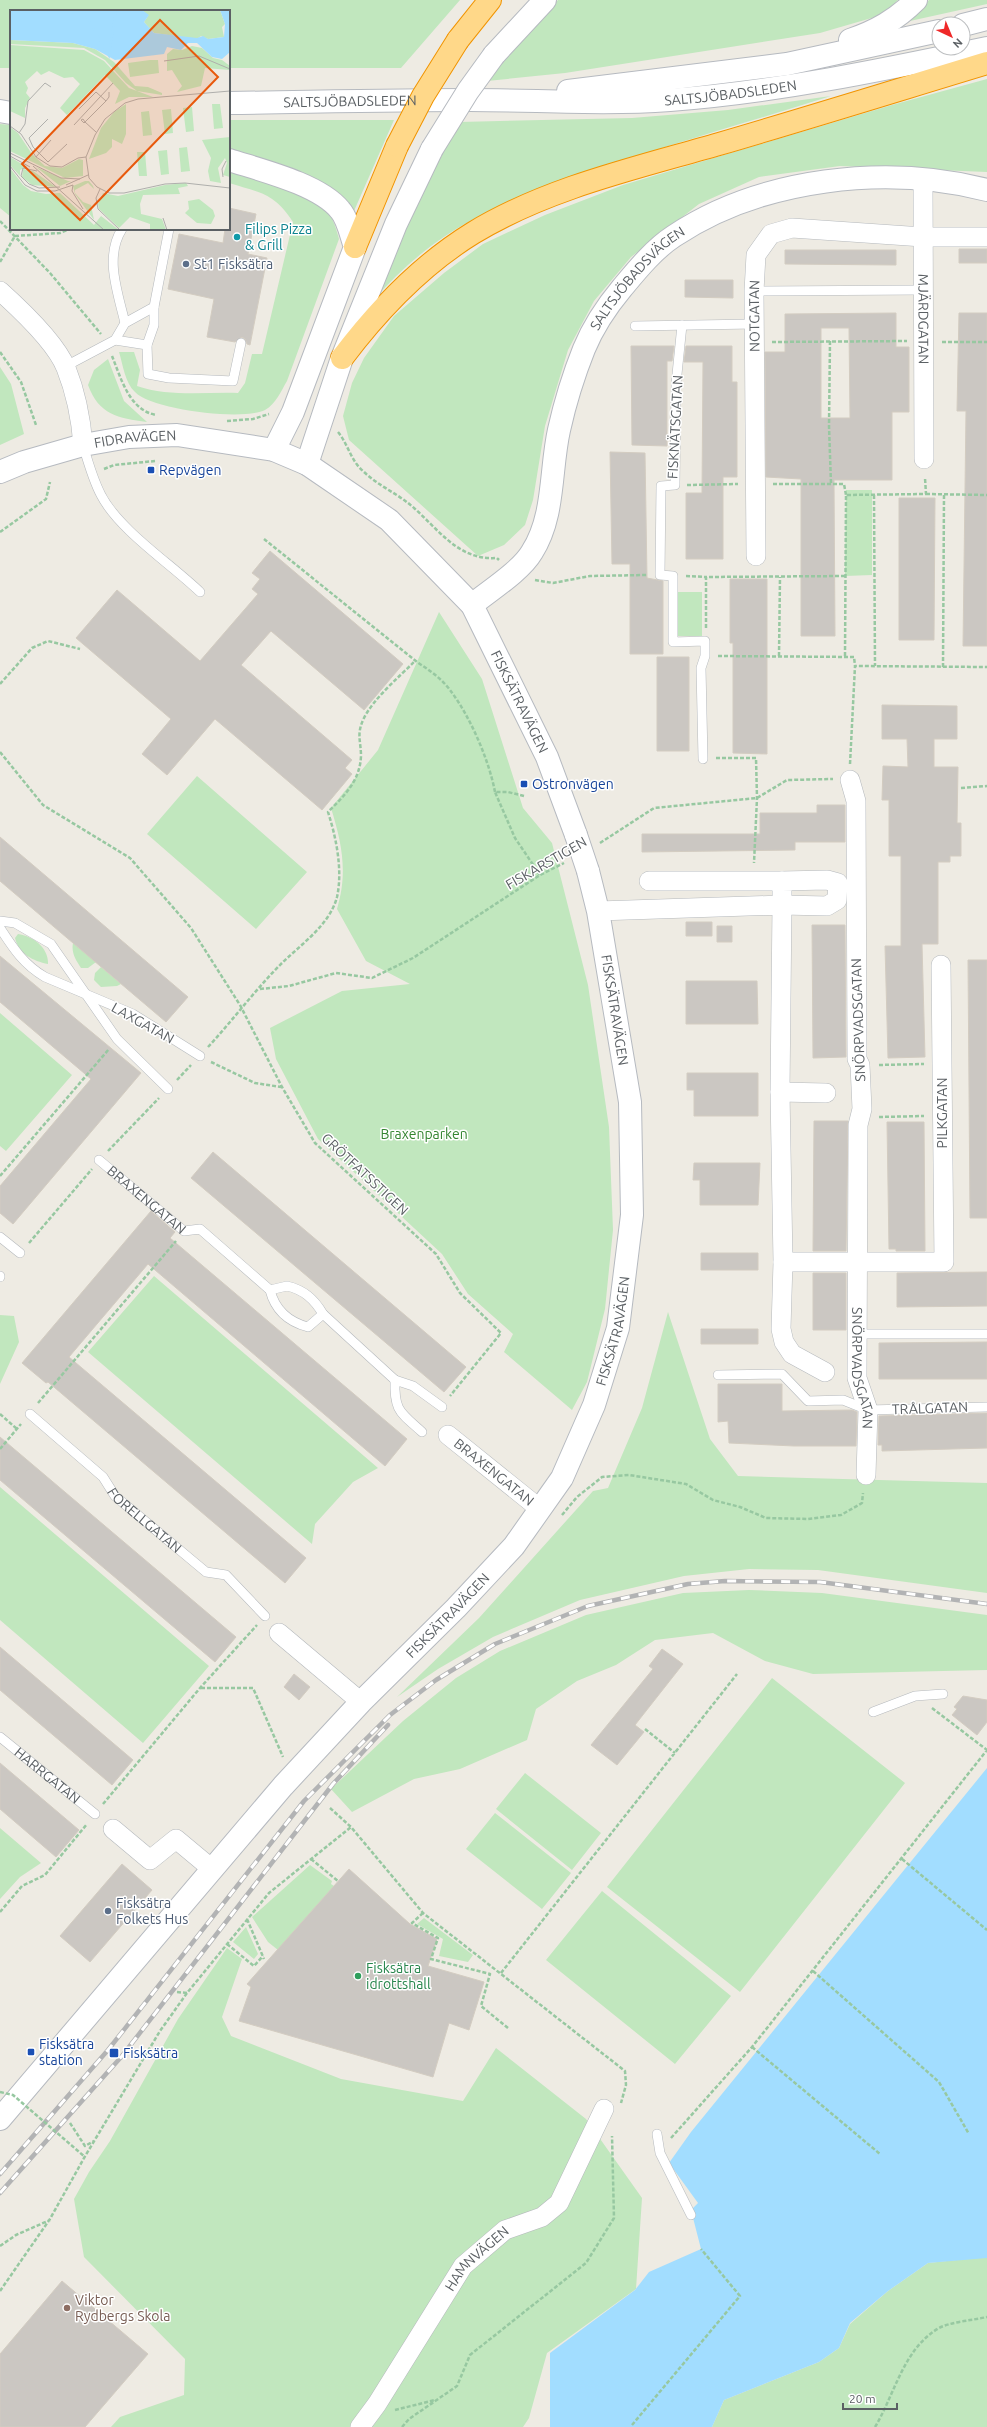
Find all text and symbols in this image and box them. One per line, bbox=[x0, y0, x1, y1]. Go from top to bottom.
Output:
inset map bbox=[10, 10, 230, 230]
north arrow bbox=[931, 16, 971, 56]
text: N bbox=[951, 36, 965, 50]
street label: SALTSJÖBADSLEDEN bbox=[664, 77, 798, 108]
street label: SALTSJÖBADSLEDEN bbox=[283, 92, 417, 110]
place label: Filips Pizza & Grill bbox=[245, 221, 312, 253]
street label: SALTSJÖBADSVÄGEN bbox=[587, 223, 688, 333]
marker: Filips Pizza & Grill bbox=[232, 232, 242, 242]
place label: St1 Fisksätra bbox=[194, 256, 273, 272]
marker: St1 Fisksätra bbox=[181, 259, 191, 269]
street label: MJÄRDGATAN bbox=[915, 274, 932, 364]
street label: NOTGATAN bbox=[746, 280, 763, 352]
street label: FISKNÄTSGATAN bbox=[664, 375, 686, 479]
street label: FIDRAVÄGEN bbox=[93, 427, 177, 451]
place label: Repvägen bbox=[159, 462, 221, 478]
marker: Repvägen bbox=[146, 465, 156, 475]
street label: FISKSÄTRAVÄGEN bbox=[488, 648, 552, 755]
place label: Ostronvägen bbox=[532, 776, 614, 792]
marker: Ostronvägen bbox=[519, 779, 529, 789]
street label: FISKARSTIGEN bbox=[503, 833, 589, 893]
street label: FISKSÄTRAVÄGEN bbox=[598, 953, 632, 1067]
street label: SNÖRPVADSGATAN bbox=[847, 958, 868, 1082]
street label: LAXGATAN bbox=[109, 999, 177, 1047]
street label: PILKGATAN bbox=[934, 1078, 950, 1148]
park label: Braxenparken bbox=[380, 1126, 468, 1142]
street label: GRÖTFATSSTIGEN bbox=[318, 1129, 412, 1218]
street label: BRAXENGATAN bbox=[104, 1162, 189, 1237]
street label: FISKSÄTRAVÄGEN bbox=[593, 1275, 632, 1388]
street label: SNÖRPVADSGATAN bbox=[849, 1307, 876, 1429]
street label: TRÅLGATAN bbox=[892, 1399, 968, 1417]
street label: BRAXENGATAN bbox=[451, 1435, 537, 1509]
street label: FORELLGATAN bbox=[104, 1485, 185, 1556]
street label: FISKSÄTRAVÄGEN bbox=[402, 1570, 492, 1661]
street label: HARRGATAN bbox=[11, 1744, 84, 1807]
place label: Fisksätra Folkets Hus bbox=[116, 1895, 188, 1927]
marker: Fisksätra Folkets Hus bbox=[103, 1906, 113, 1916]
place label: Fisksätra idrottshall bbox=[366, 1960, 431, 1992]
marker: Fisksätra idrottshall bbox=[353, 1971, 363, 1981]
place label: Fisksätra station bbox=[39, 2036, 94, 2068]
place label: Fisksätra bbox=[123, 2045, 178, 2061]
marker: Fisksätra station bbox=[26, 2047, 36, 2057]
marker: Fisksätra bbox=[108, 2047, 120, 2059]
street label: HAMNVÄGEN bbox=[441, 2223, 512, 2294]
place label: Viktor Rydbergs Skola bbox=[75, 2292, 170, 2324]
marker: Viktor Rydbergs Skola bbox=[62, 2303, 72, 2313]
scale bar bbox=[843, 2385, 897, 2411]
text: 20 m bbox=[849, 2392, 876, 2405]

